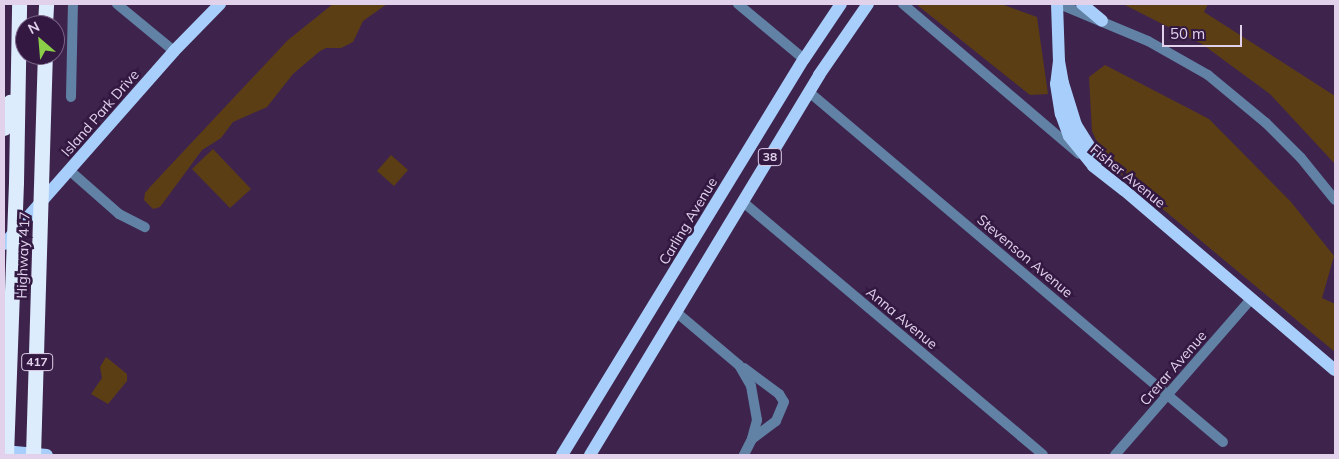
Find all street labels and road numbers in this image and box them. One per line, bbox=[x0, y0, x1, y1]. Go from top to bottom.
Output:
street label: Island Park Drive bbox=[58, 66, 142, 160]
street label: Fisher Avenue bbox=[1087, 141, 1169, 211]
road number: 38 bbox=[758, 148, 782, 166]
street label: Carling Avenue bbox=[655, 174, 721, 268]
street label: Highway 417 bbox=[13, 211, 33, 299]
street label: Stevenson Avenue bbox=[974, 211, 1076, 301]
street label: Anna Avenue bbox=[863, 283, 941, 353]
street label: Crerar Avenue bbox=[1136, 327, 1210, 409]
road number: 417 bbox=[21, 352, 53, 372]

